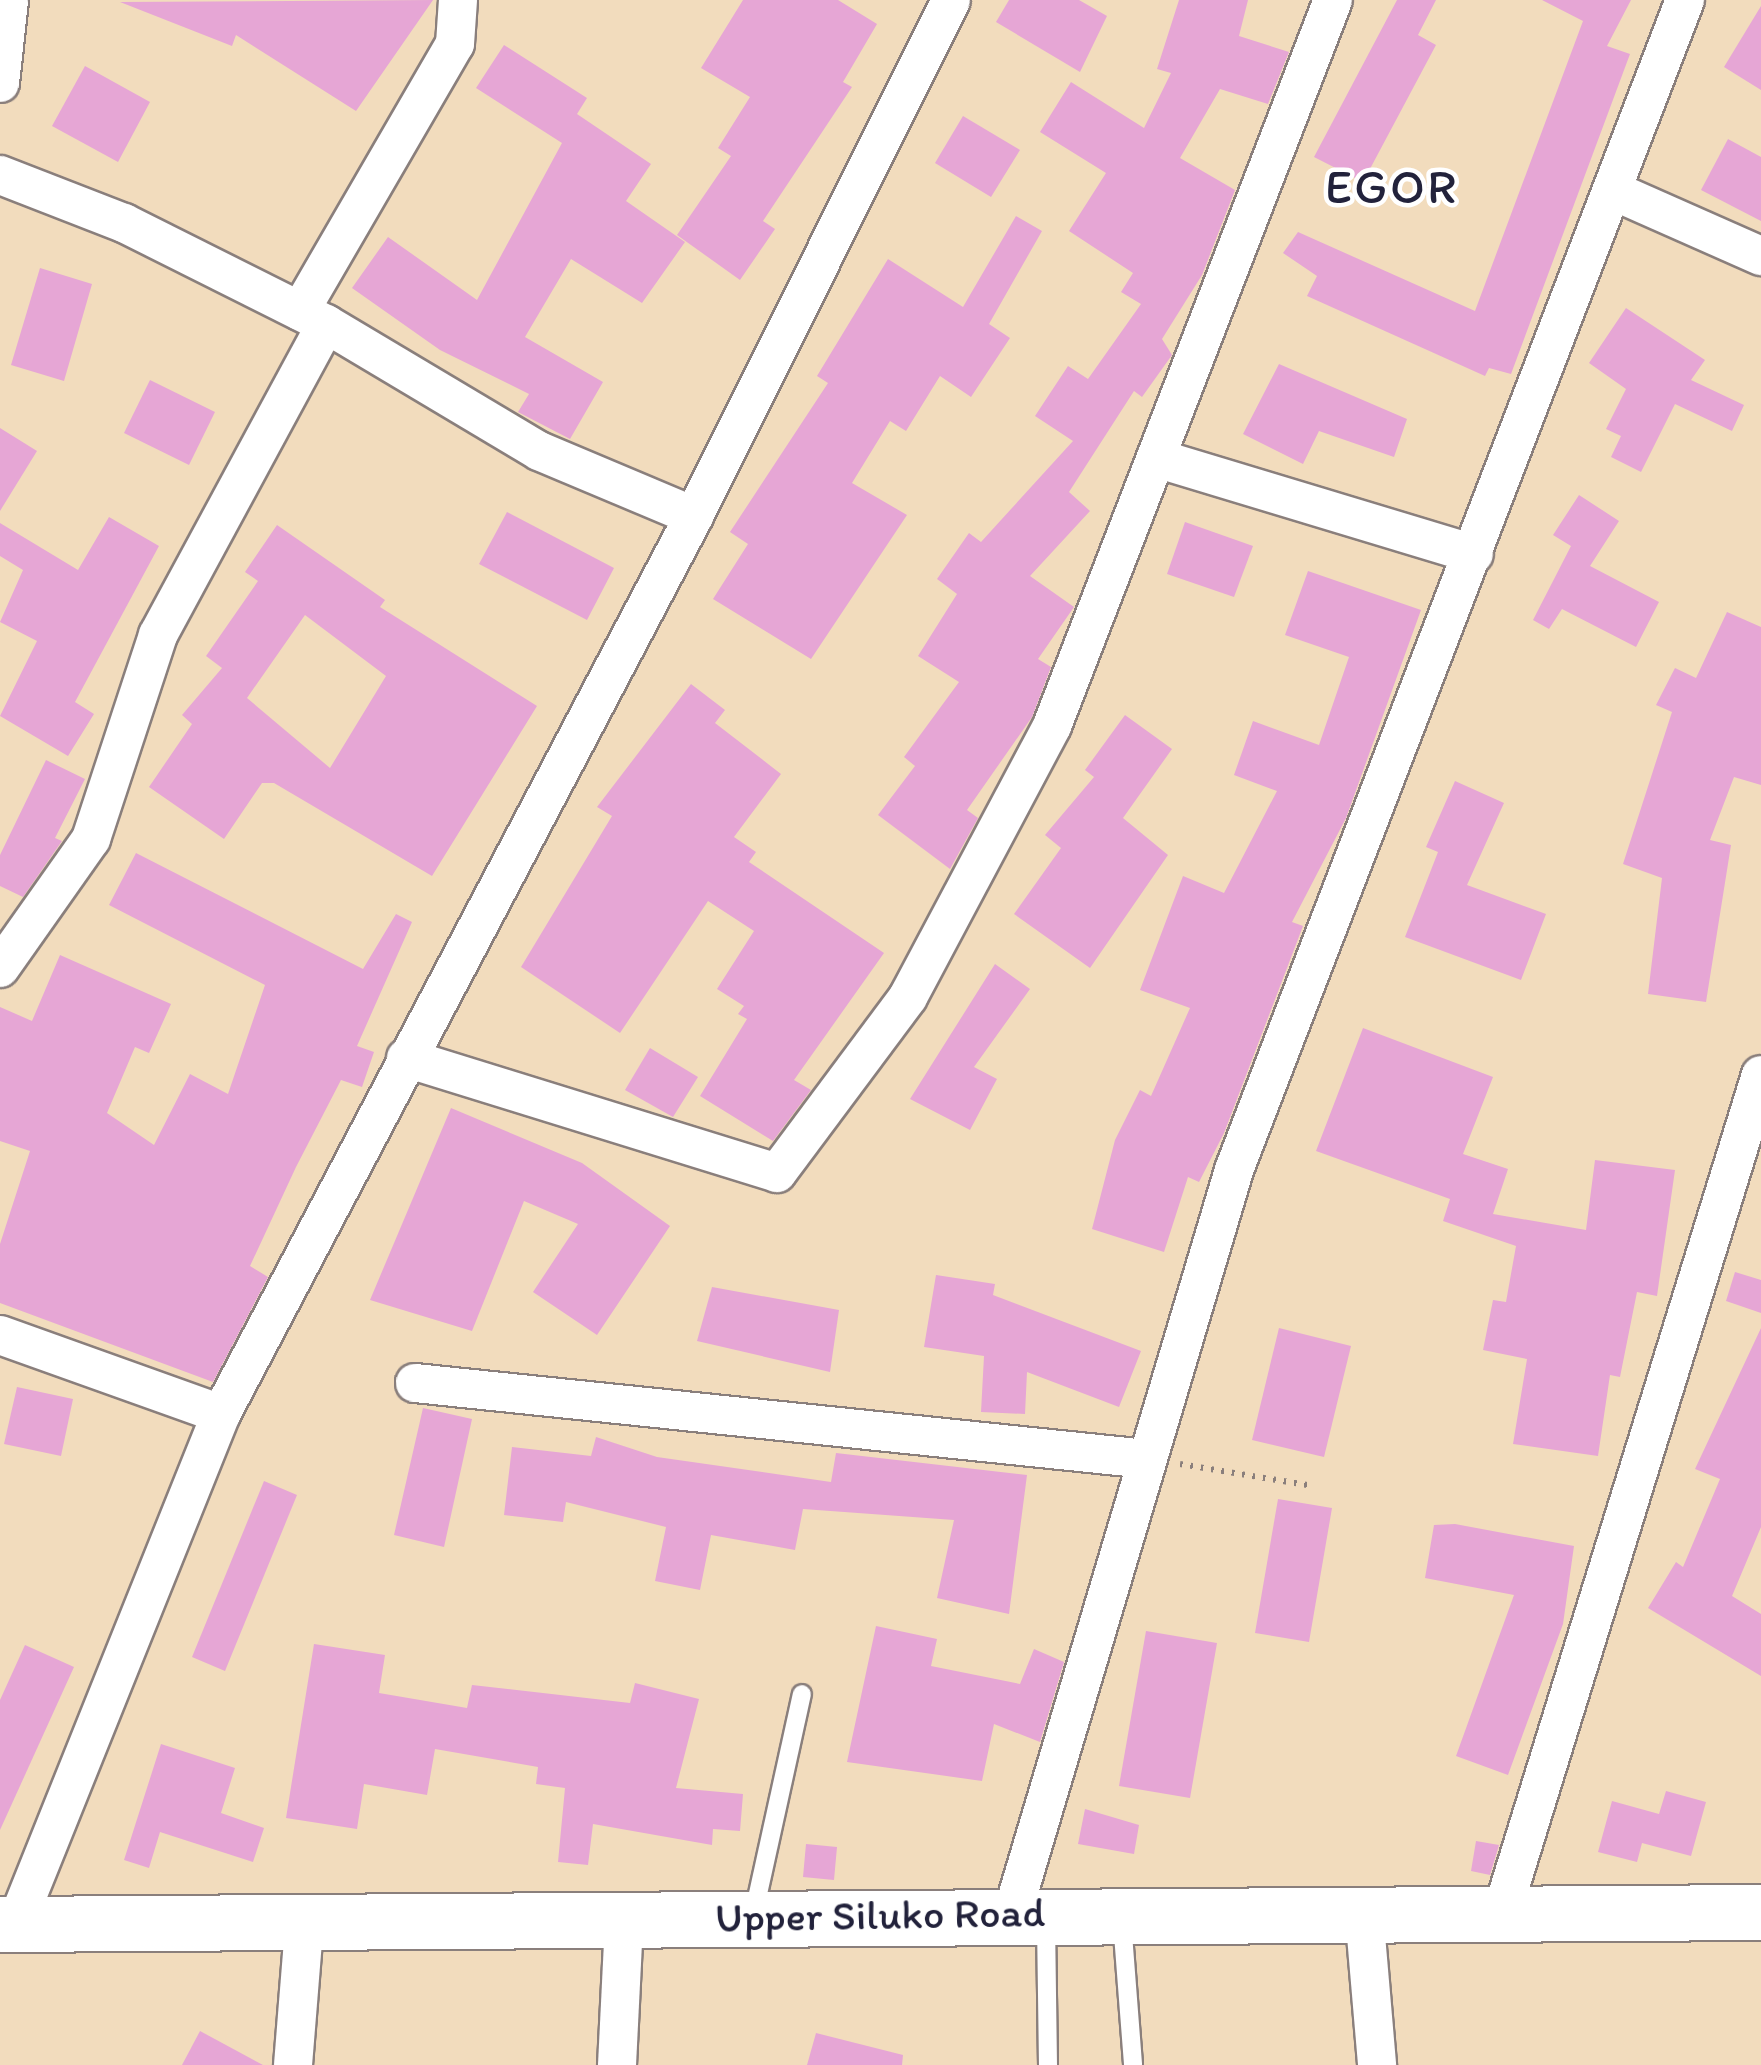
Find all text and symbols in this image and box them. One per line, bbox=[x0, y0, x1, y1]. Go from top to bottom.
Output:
district label: EGOR bbox=[1325, 158, 1459, 216]
street label: Upper Siluko Road bbox=[715, 1887, 1045, 1943]

